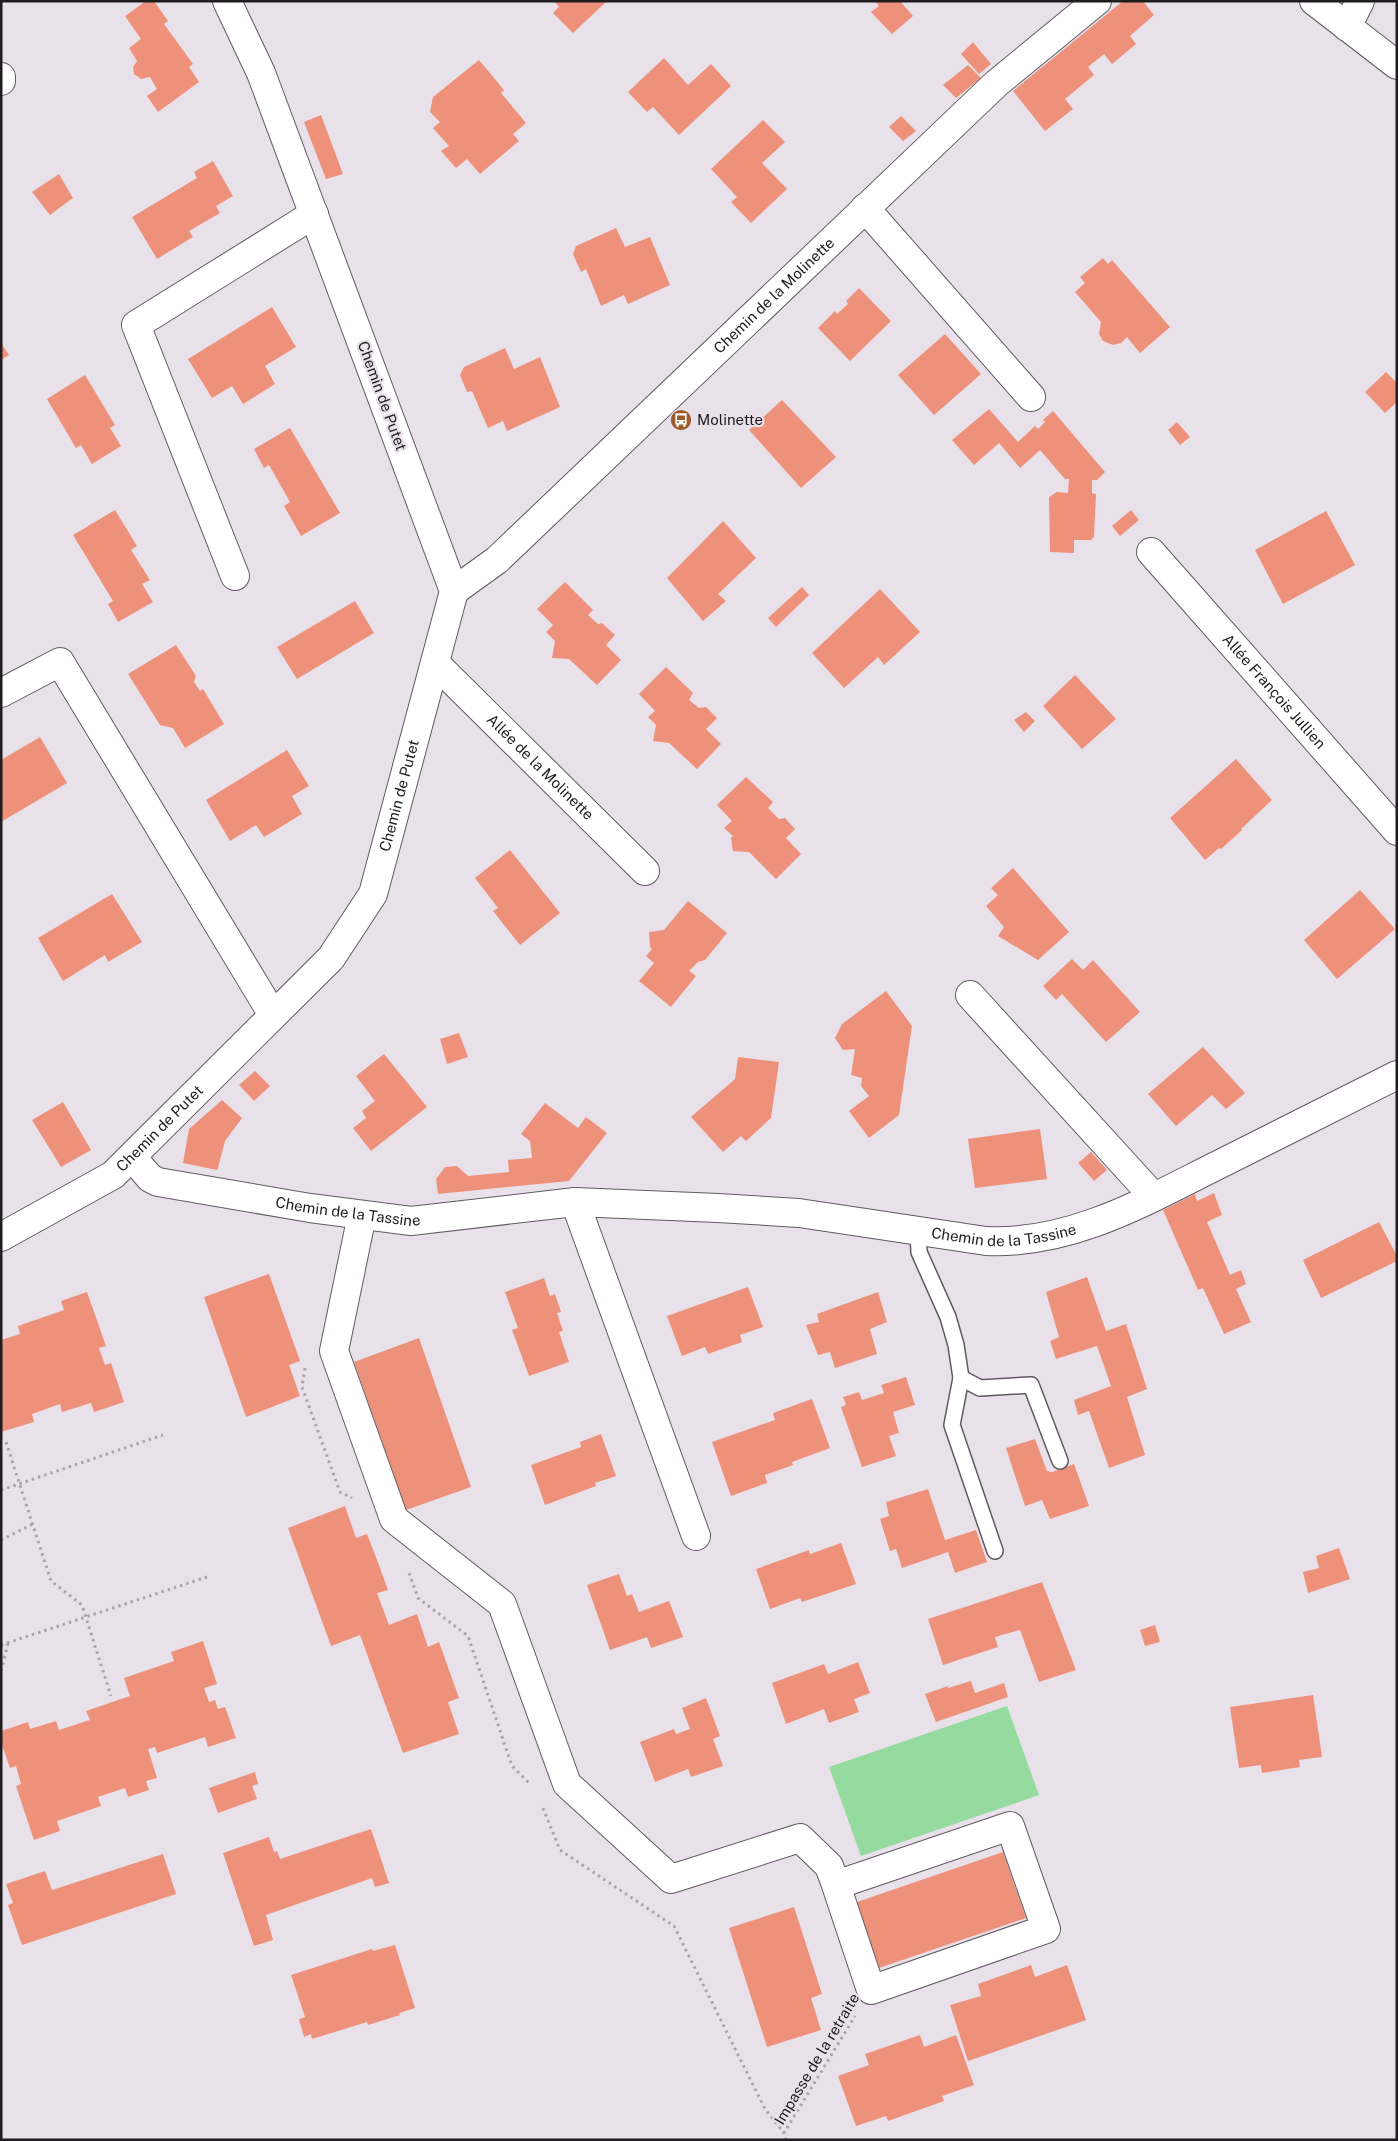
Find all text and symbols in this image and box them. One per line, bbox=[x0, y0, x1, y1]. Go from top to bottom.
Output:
street label: Chemin de la Molinette bbox=[710, 234, 837, 357]
street label: Chemin de Putet bbox=[355, 339, 410, 453]
bus stop icon: Molinette bbox=[669, 408, 693, 432]
place label: Molinette bbox=[697, 411, 763, 428]
street label: Allée François Jullien bbox=[1219, 630, 1329, 752]
street label: Allée de la Molinette bbox=[484, 710, 597, 823]
street label: Chemin de Putet bbox=[376, 737, 422, 853]
street label: Chemin de Putet bbox=[113, 1081, 206, 1175]
street label: Chemin de la Tassine bbox=[274, 1193, 421, 1229]
street label: Chemin de la Tassine bbox=[930, 1220, 1078, 1249]
street label: Impasse de la retraite bbox=[771, 1990, 863, 2127]

